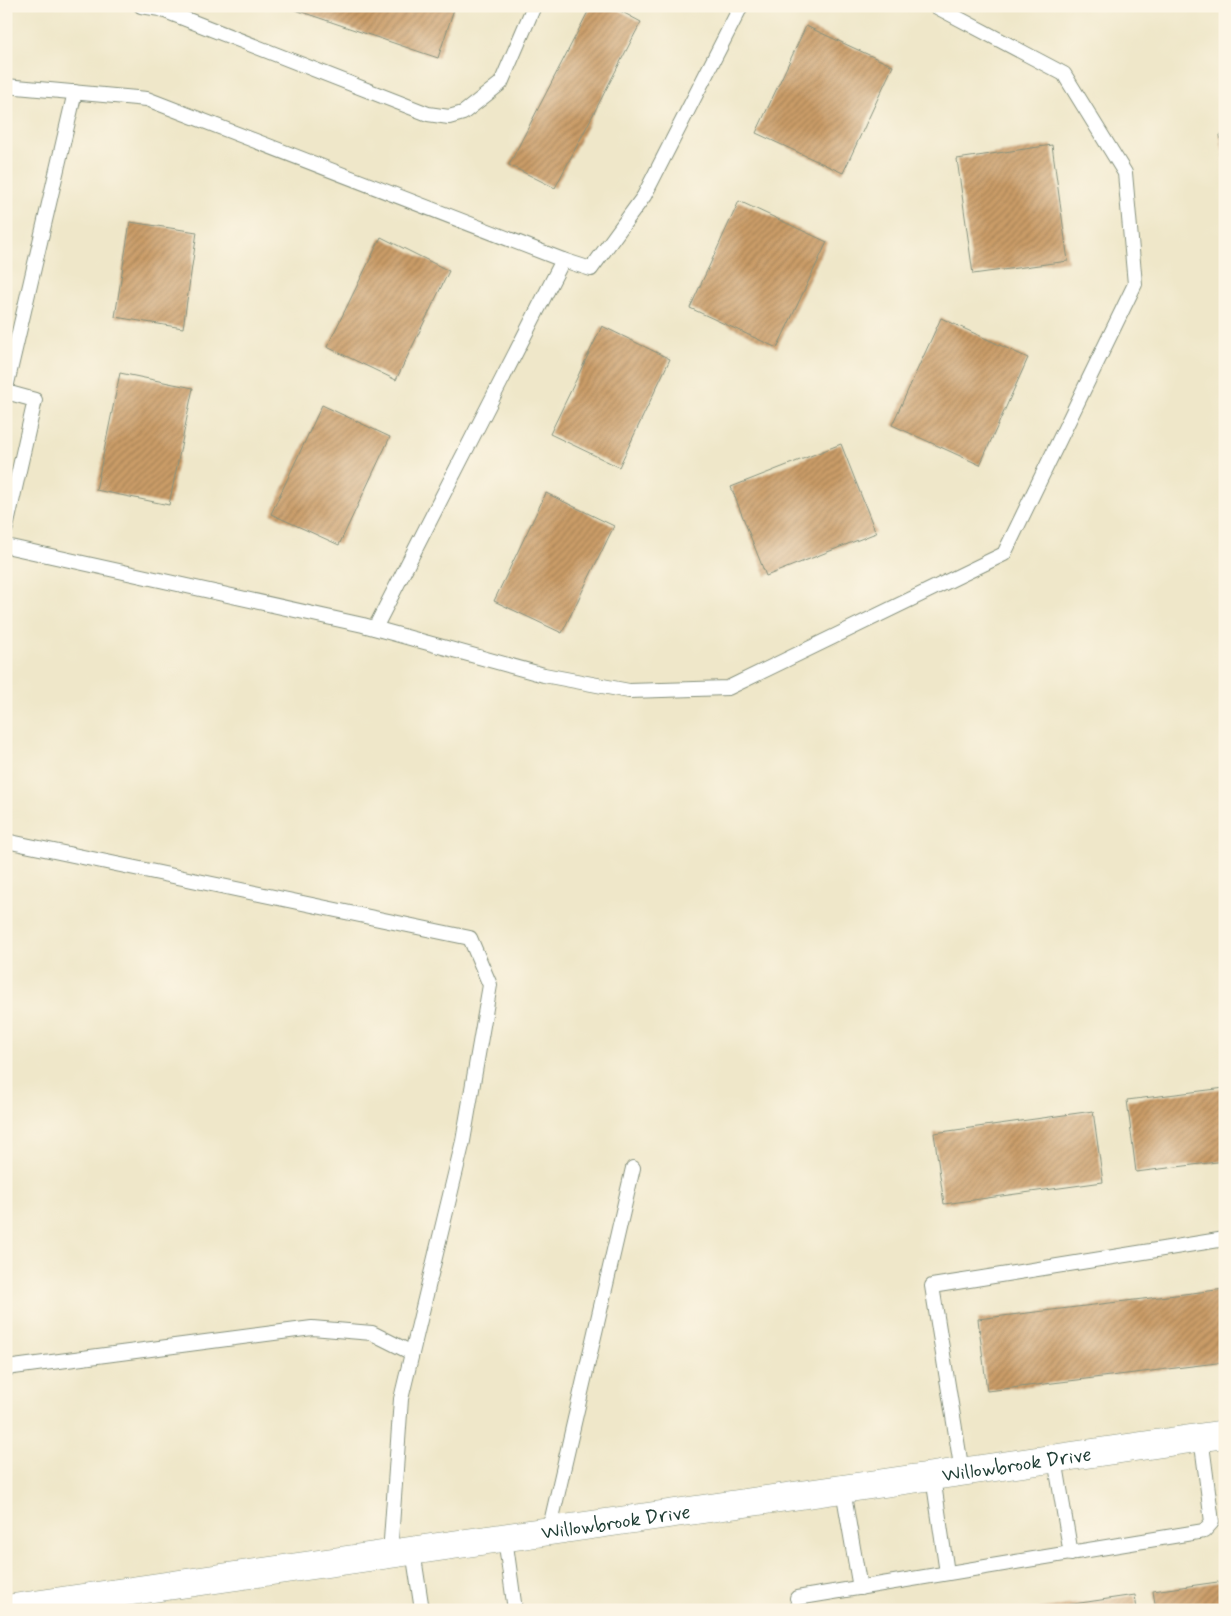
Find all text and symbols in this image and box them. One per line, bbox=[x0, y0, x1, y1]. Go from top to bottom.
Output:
street label: Willowbrook Drive bbox=[940, 1441, 1093, 1489]
street label: Willowbrook Drive bbox=[540, 1499, 692, 1547]

